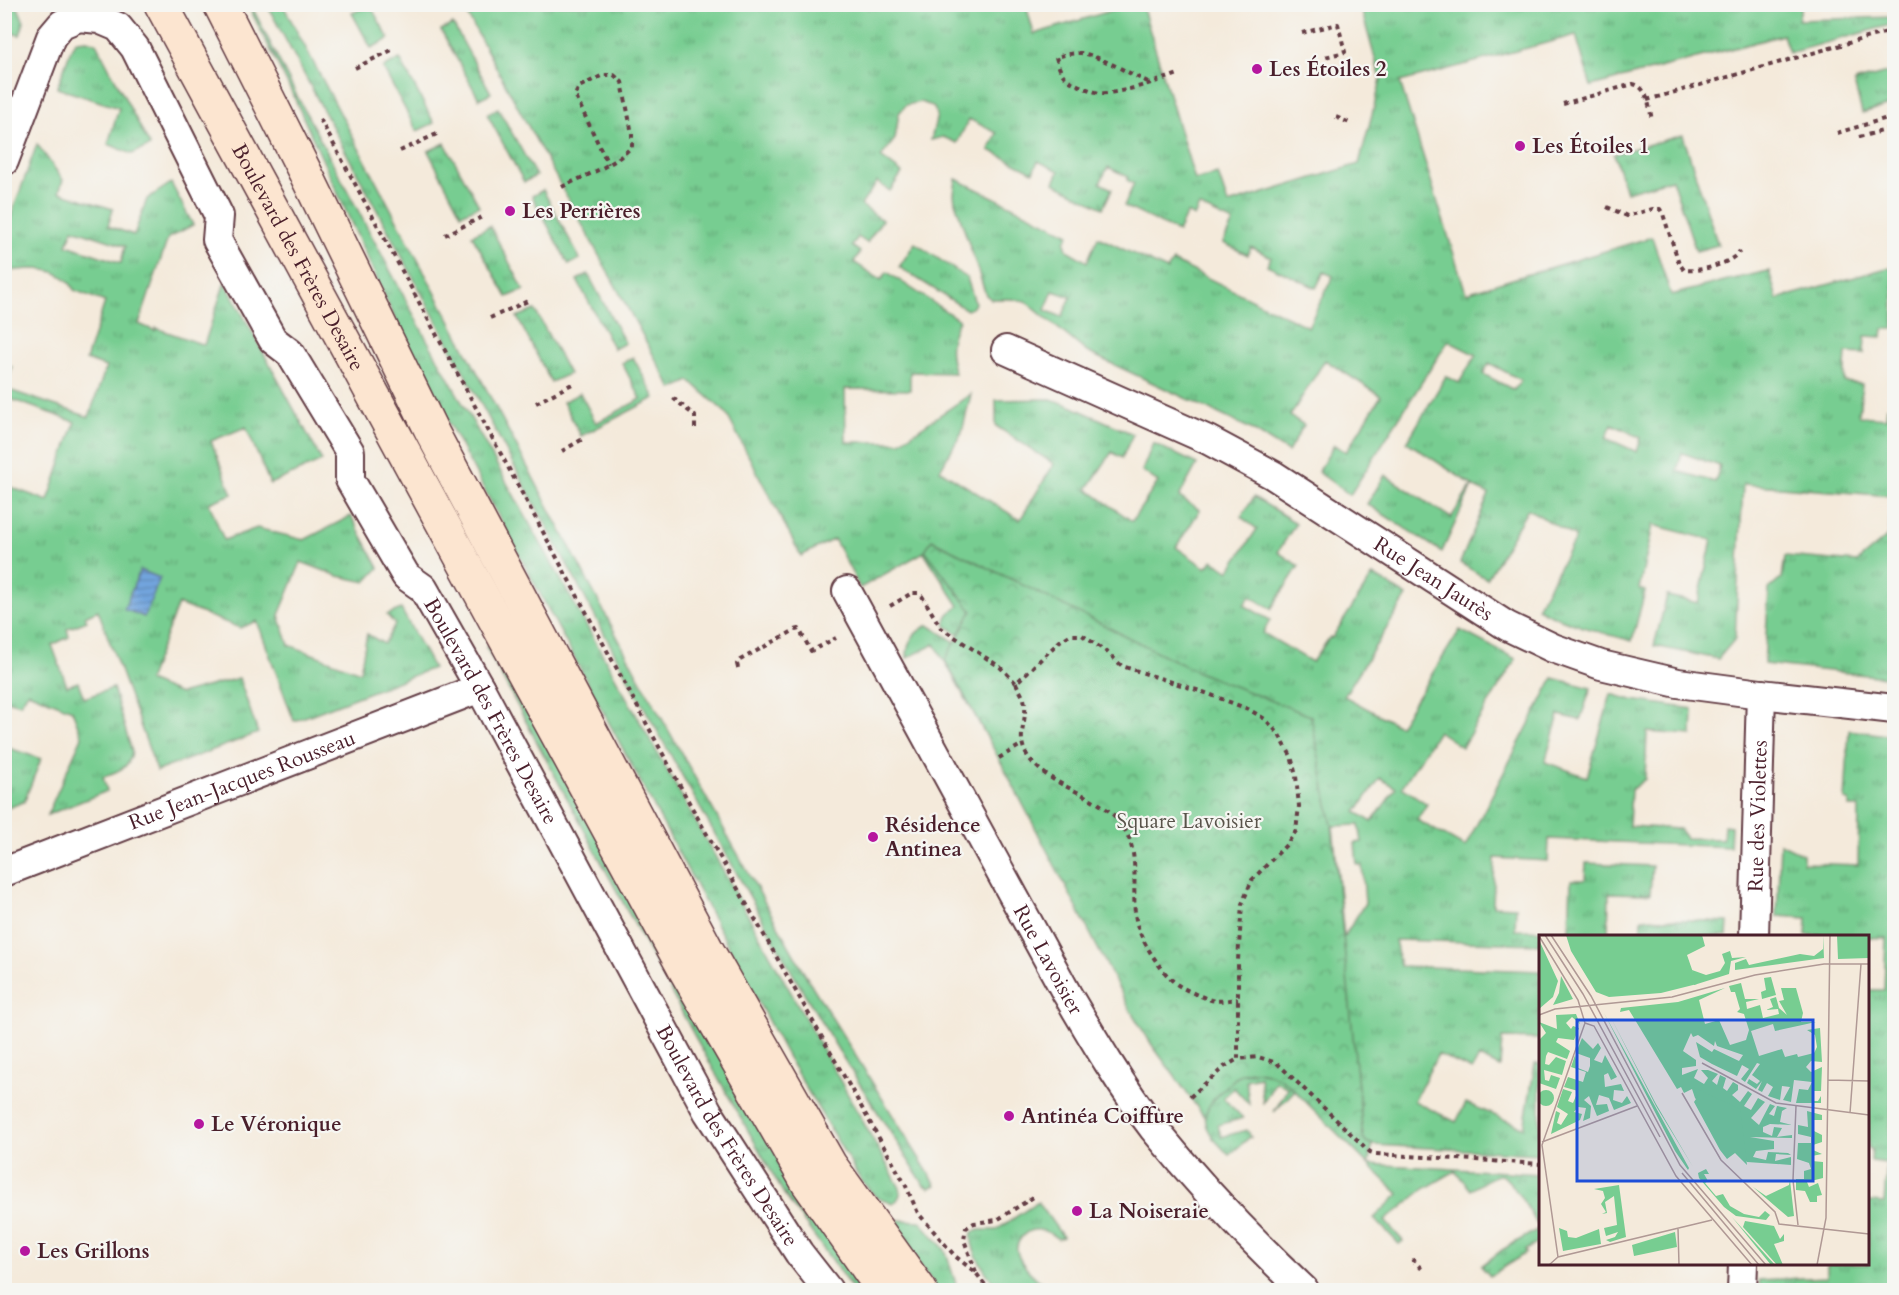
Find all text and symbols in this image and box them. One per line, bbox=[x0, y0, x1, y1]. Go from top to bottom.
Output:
place label: Les Étoiles 2 bbox=[1269, 55, 1387, 84]
marker: Les Étoiles 2 bbox=[1250, 62, 1264, 76]
place label: Les Étoiles 1 bbox=[1532, 132, 1650, 161]
street label: Boulevard des Frères Desaire bbox=[225, 138, 372, 376]
marker: Les Étoiles 1 bbox=[1513, 139, 1527, 153]
place label: Les Perrières bbox=[522, 197, 641, 226]
marker: Les Perrières bbox=[503, 204, 517, 218]
street label: Rue Jean Jaurès bbox=[1368, 529, 1499, 628]
street label: Boulevard des Frères Desaire bbox=[417, 592, 565, 829]
street label: Rue Jean-Jacques Rousseau bbox=[124, 723, 359, 837]
street label: Rue des Violettes bbox=[1741, 740, 1774, 893]
park label: Square Lavoisier bbox=[1117, 807, 1262, 836]
place label: Résidence Antinea bbox=[885, 811, 981, 864]
marker: Résidence Antinea bbox=[866, 830, 880, 844]
street label: Rue Lavoisier bbox=[1007, 900, 1091, 1020]
inset map bbox=[1539, 935, 1869, 1265]
street label: Boulevard des Frères Desaire bbox=[649, 1020, 806, 1252]
place label: Antinéa Coiffure bbox=[1021, 1102, 1184, 1131]
marker: Antinéa Coiffure bbox=[1002, 1109, 1016, 1123]
place label: Le Véronique bbox=[211, 1110, 342, 1139]
marker: Le Véronique bbox=[192, 1117, 206, 1131]
place label: La Noiseraie bbox=[1089, 1197, 1209, 1226]
marker: La Noiseraie bbox=[1070, 1204, 1084, 1218]
place label: Les Grillons bbox=[37, 1237, 149, 1266]
marker: Les Grillons bbox=[18, 1244, 32, 1258]

